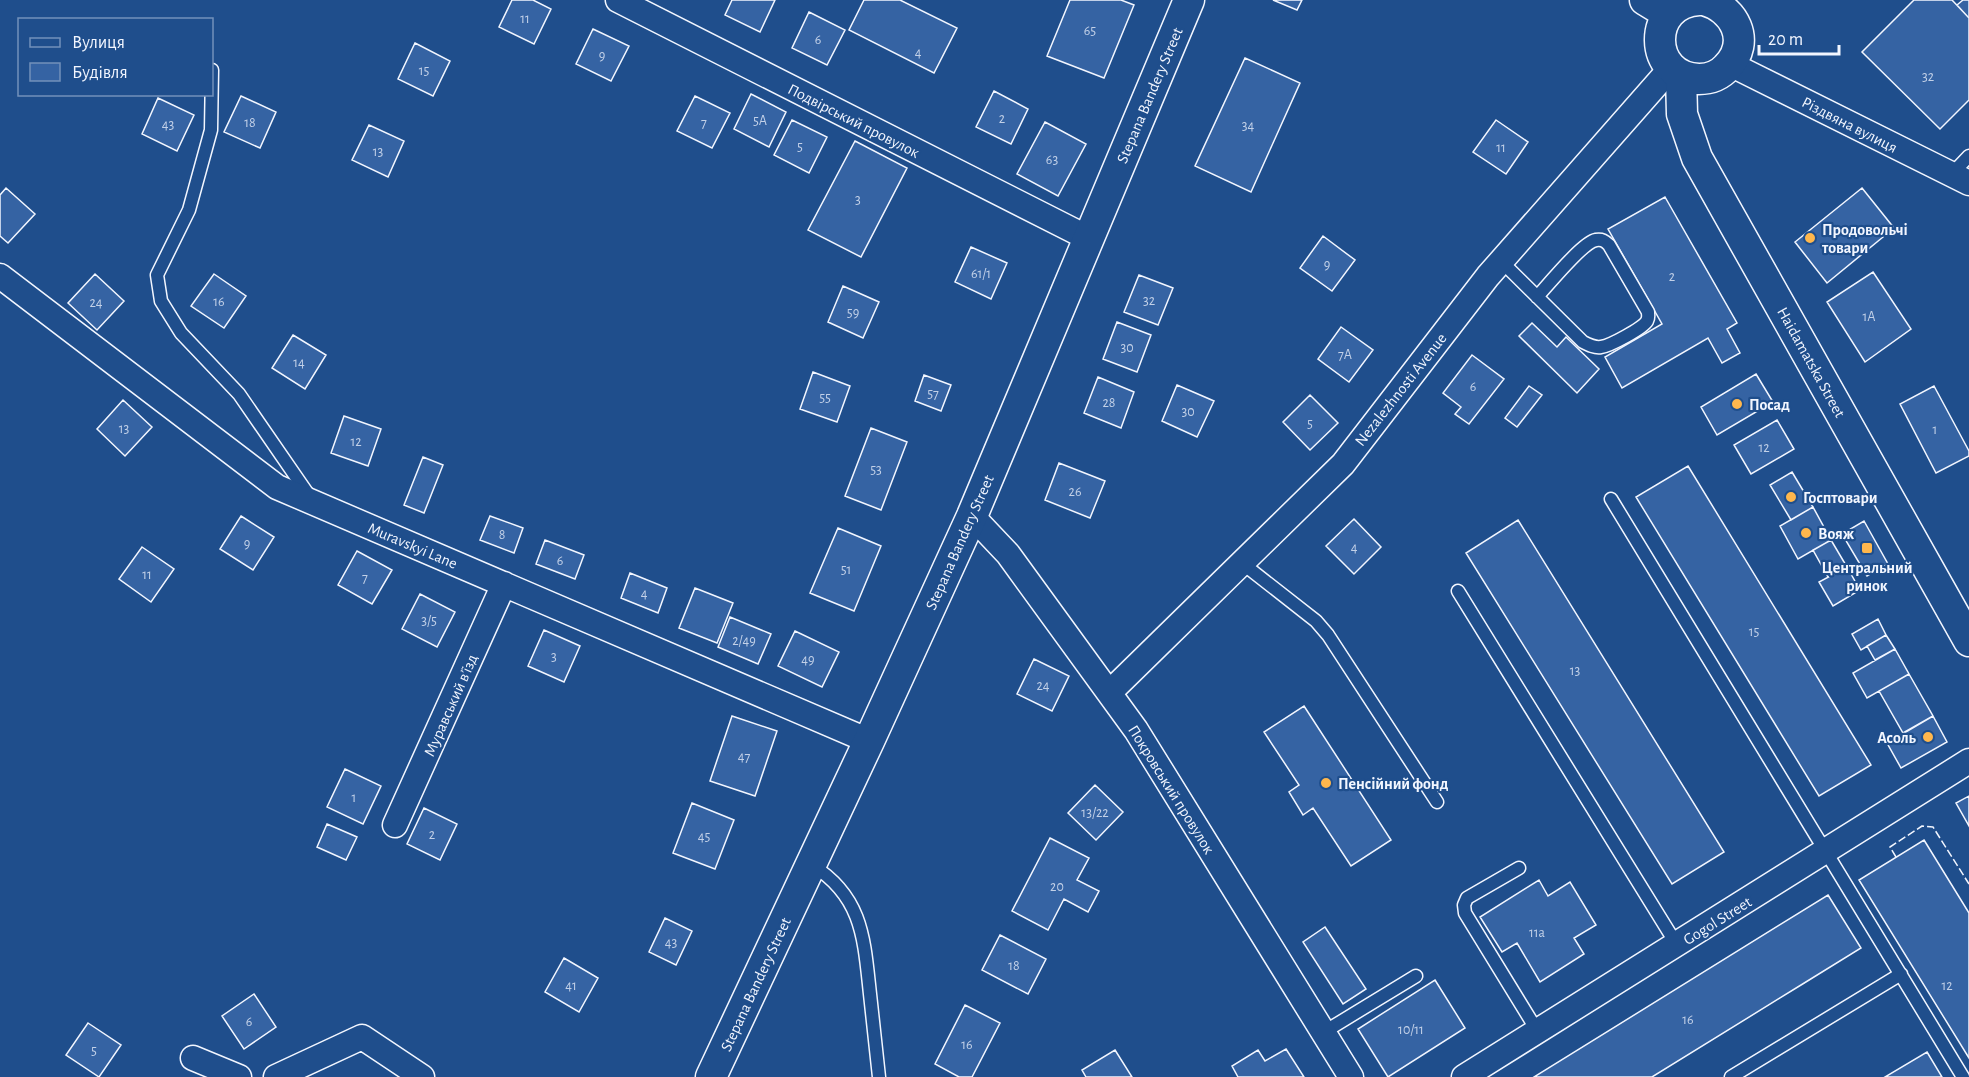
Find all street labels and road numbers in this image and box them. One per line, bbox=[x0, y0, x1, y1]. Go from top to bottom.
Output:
street label: Stepana Bandery Street bbox=[1114, 25, 1187, 166]
street label: Подвірський провулок bbox=[785, 81, 922, 162]
street label: Різдвяна вулиця bbox=[1799, 94, 1900, 157]
street label: Haidamatska Street bbox=[1774, 305, 1848, 420]
street label: Nezalezhnosti Avenue bbox=[1352, 330, 1450, 449]
street label: Stepana Bandery Street bbox=[923, 473, 998, 613]
street label: Muravskyi Lane bbox=[365, 520, 460, 573]
street label: Муравський в’їзд bbox=[421, 652, 482, 759]
street label: Покровський провулок bbox=[1124, 722, 1218, 858]
street label: Gogol Street bbox=[1681, 894, 1754, 948]
street label: Stepana Bandery Street bbox=[718, 915, 795, 1054]

